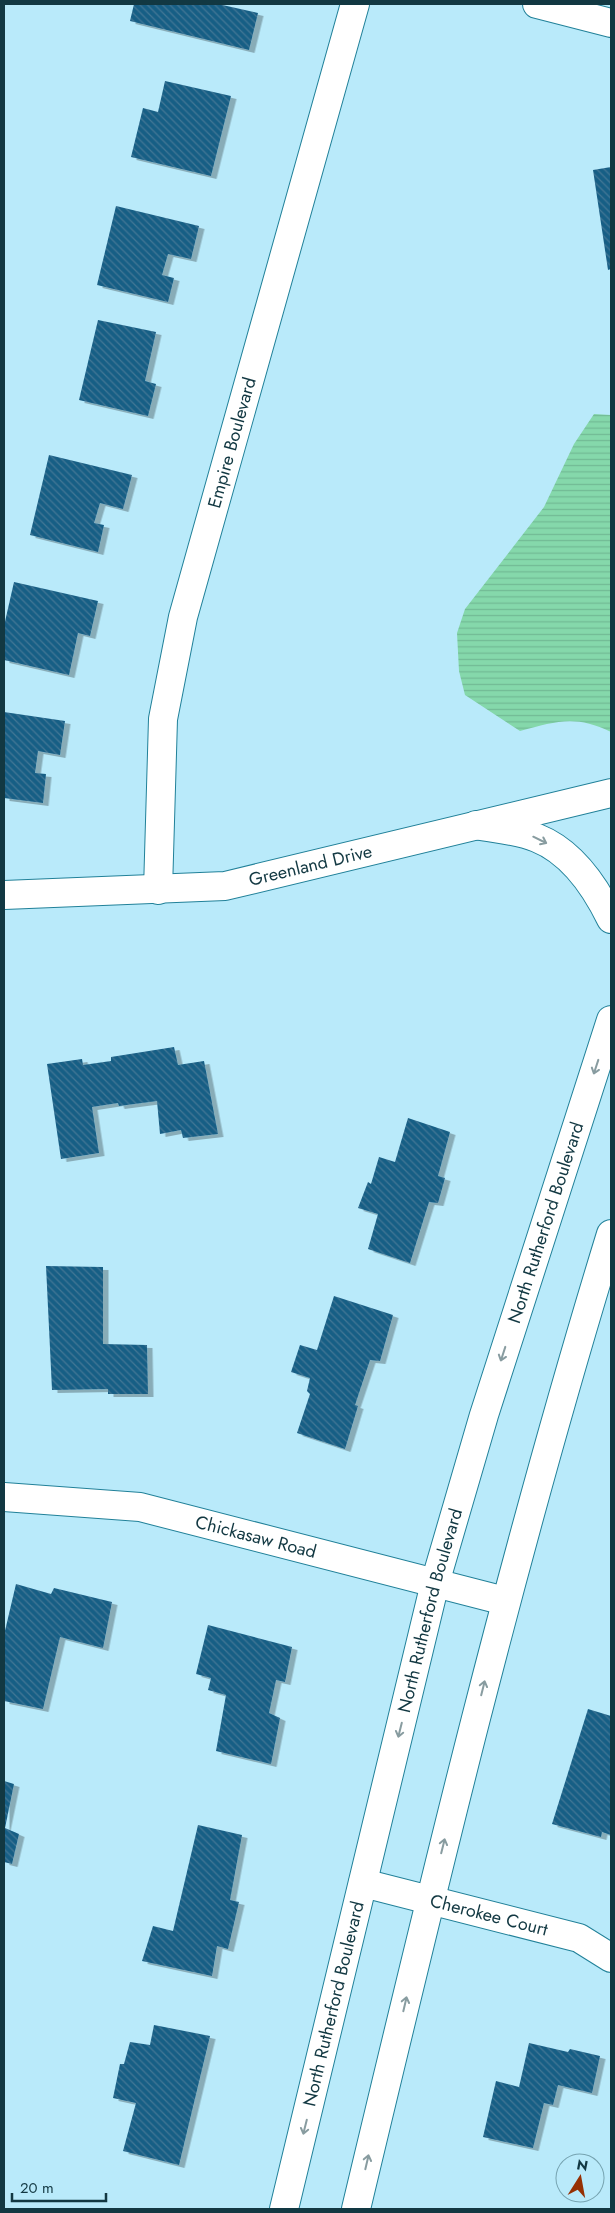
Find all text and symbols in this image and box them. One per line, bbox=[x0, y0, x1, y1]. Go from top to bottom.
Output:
street label: Empire Boulevard bbox=[201, 374, 263, 511]
one-way arrow bbox=[532, 836, 547, 845]
street label: Greenland Drive bbox=[246, 838, 375, 893]
one-way arrow bbox=[591, 1058, 600, 1074]
street label: North Rutherford Boulevard bbox=[501, 1119, 590, 1327]
one-way arrow bbox=[498, 1346, 507, 1362]
street label: North Rutherford Boulevard bbox=[391, 1505, 469, 1715]
street label: Chickasaw Road bbox=[193, 1509, 319, 1565]
one-way arrow bbox=[479, 1681, 488, 1697]
one-way arrow bbox=[394, 1722, 404, 1738]
one-way arrow bbox=[439, 1838, 449, 1854]
street label: Cherokee Court bbox=[427, 1888, 551, 1943]
street label: North Rutherford Boulevard bbox=[296, 1899, 371, 2109]
one-way arrow bbox=[401, 1996, 410, 2012]
one-way arrow bbox=[299, 2118, 309, 2134]
north arrow bbox=[555, 2153, 605, 2203]
one-way arrow bbox=[363, 2154, 372, 2170]
text: N bbox=[575, 2154, 590, 2176]
scale bar bbox=[12, 2170, 106, 2202]
text: 20 m bbox=[20, 2177, 54, 2199]

